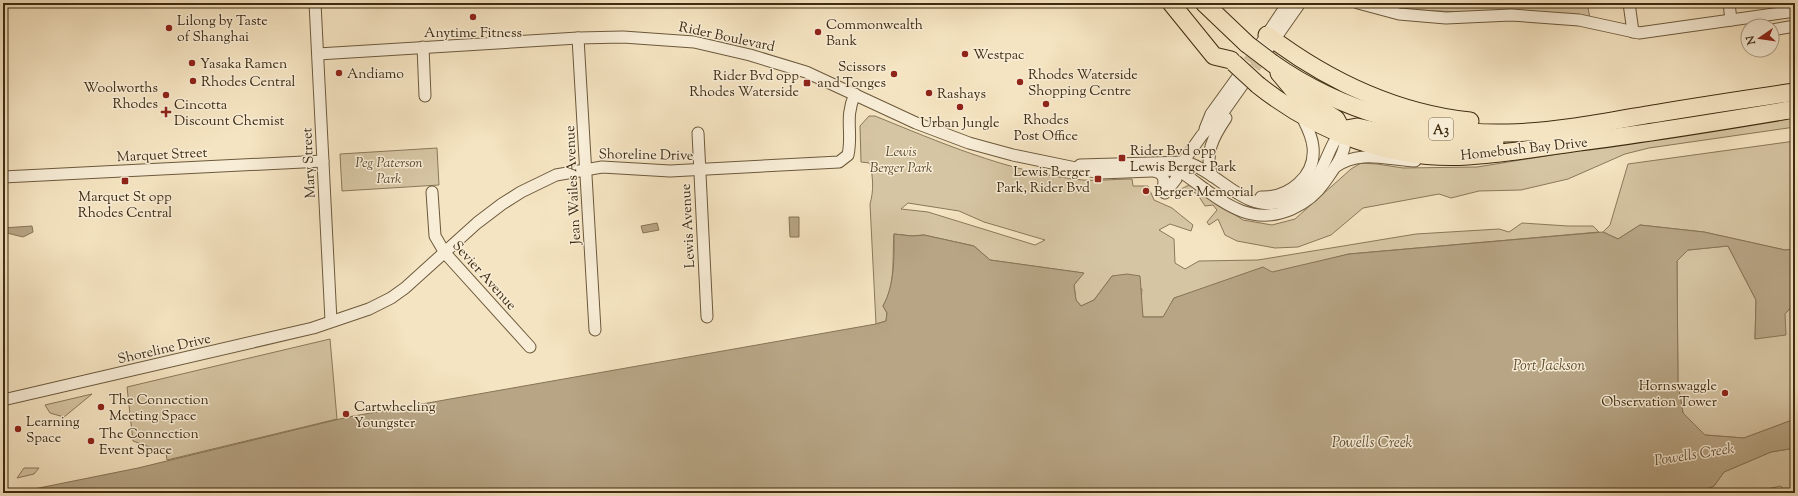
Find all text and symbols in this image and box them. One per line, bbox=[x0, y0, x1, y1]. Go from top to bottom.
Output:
place label: Lilong by Taste of Shanghai bbox=[177, 12, 268, 48]
marker: Anytime Fitness bbox=[468, 12, 478, 22]
place label: Commonwealth Bank bbox=[826, 16, 923, 52]
street label: Rider Boulevard bbox=[677, 18, 777, 58]
north arrow bbox=[1740, 18, 1780, 58]
marker: Lilong by Taste of Shanghai bbox=[164, 23, 174, 33]
place label: Anytime Fitness bbox=[424, 24, 522, 44]
marker: Commonwealth Bank bbox=[813, 27, 823, 37]
text: N bbox=[1742, 34, 1760, 47]
place label: Westpac bbox=[973, 46, 1024, 66]
marker: Westpac bbox=[960, 49, 970, 59]
place label: Yasaka Ramen bbox=[200, 55, 287, 75]
marker: Yasaka Ramen bbox=[187, 58, 197, 68]
place label: Scissors and Tonges bbox=[817, 58, 886, 94]
place label: Andiamo bbox=[347, 65, 404, 85]
place label: Rhodes Waterside Shopping Centre bbox=[1028, 66, 1138, 102]
place label: Rider Bvd opp Rhodes Waterside bbox=[689, 67, 799, 103]
marker: Andiamo bbox=[334, 68, 344, 78]
marker: Scissors and Tonges bbox=[889, 69, 899, 79]
place label: Rhodes Central bbox=[201, 73, 296, 93]
marker: Rhodes Central bbox=[188, 76, 198, 86]
marker: Rhodes Waterside Shopping Centre bbox=[1015, 77, 1025, 87]
marker: Rider Bvd opp Rhodes Waterside bbox=[802, 78, 812, 88]
place label: Woolworths Rhodes bbox=[83, 79, 158, 115]
place label: Rashays bbox=[937, 85, 986, 105]
marker: Rashays bbox=[924, 88, 934, 98]
marker: Woolworths Rhodes bbox=[161, 90, 171, 100]
place label: Cincotta Discount Chemist bbox=[174, 96, 284, 132]
marker: Rhodes Post Office bbox=[1041, 99, 1051, 109]
marker: Urban Jungle bbox=[955, 102, 965, 112]
marker: Cincotta Discount Chemist bbox=[161, 107, 171, 117]
place label: Rhodes Post Office bbox=[1014, 111, 1078, 147]
place label: Urban Jungle bbox=[920, 114, 1000, 134]
road number: A3 bbox=[1429, 118, 1453, 140]
street label: Jean Wailes Avenue bbox=[561, 125, 587, 246]
street label: Mary Street bbox=[298, 127, 322, 199]
street label: Homebush Bay Drive bbox=[1460, 133, 1589, 167]
place label: Rider Bvd opp Lewis Berger Park bbox=[1130, 142, 1237, 178]
park label: Lewis Berger Park bbox=[870, 143, 933, 179]
street label: Marquet Street bbox=[116, 144, 208, 168]
street label: Shoreline Drive bbox=[598, 145, 694, 167]
marker: Rider Bvd opp Lewis Berger Park bbox=[1117, 153, 1127, 163]
park label: Peg Paterson Park bbox=[355, 154, 423, 190]
place label: Lewis Berger Park, Rider Bvd bbox=[997, 163, 1091, 199]
marker: Lewis Berger Park, Rider Bvd bbox=[1093, 174, 1103, 184]
marker: Marquet St opp Rhodes Central bbox=[120, 176, 130, 186]
street label: Lewis Avenue bbox=[677, 183, 701, 269]
place label: Berger Memorial bbox=[1154, 183, 1254, 203]
marker: Berger Memorial bbox=[1141, 186, 1151, 196]
place label: Marquet St opp Rhodes Central bbox=[78, 188, 172, 224]
street label: Sevier Avenue bbox=[447, 237, 520, 316]
street label: Shoreline Drive bbox=[116, 330, 213, 370]
water label: Port Jackson bbox=[1513, 356, 1585, 377]
place label: Hornswaggle Observation Tower bbox=[1601, 377, 1718, 413]
marker: Hornswaggle Observation Tower bbox=[1720, 388, 1730, 398]
place label: The Connection Meeting Space bbox=[109, 391, 209, 427]
place label: Cartwheeling Youngster bbox=[354, 398, 436, 434]
marker: The Connection Meeting Space bbox=[96, 402, 106, 412]
marker: Cartwheeling Youngster bbox=[341, 409, 351, 419]
place label: Learning Space bbox=[26, 413, 80, 449]
marker: Learning Space bbox=[13, 424, 23, 434]
place label: The Connection Event Space bbox=[99, 425, 199, 461]
water label: Powells Creek bbox=[1332, 433, 1413, 454]
marker: The Connection Event Space bbox=[86, 436, 96, 446]
water label: Powells Creek bbox=[1653, 439, 1736, 472]

